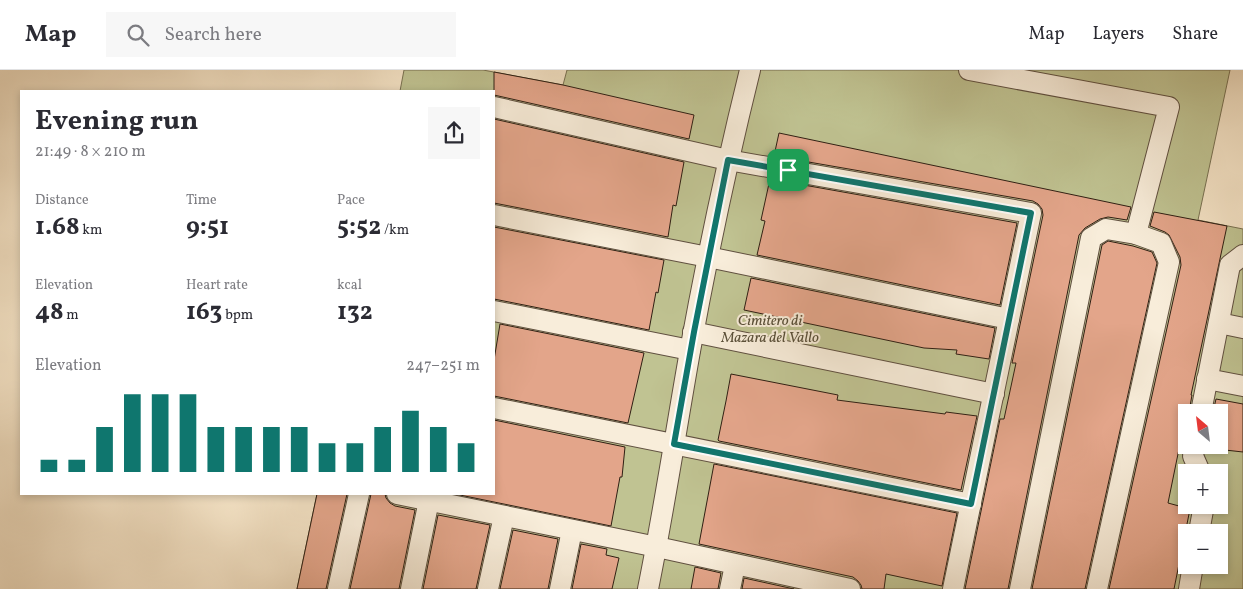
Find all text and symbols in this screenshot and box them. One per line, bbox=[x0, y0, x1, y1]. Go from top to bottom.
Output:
search box bbox=[106, 12, 456, 57]
text: Map bbox=[25, 18, 76, 52]
icon: search bbox=[124, 21, 152, 49]
text: Search here bbox=[164, 22, 262, 48]
text: Map bbox=[1028, 22, 1064, 47]
text: Layers bbox=[1092, 22, 1144, 47]
text: Share bbox=[1172, 22, 1218, 47]
text: Evening run bbox=[35, 102, 199, 141]
button: share bbox=[428, 107, 480, 159]
text: 21:49 · 8 × 210 m bbox=[35, 141, 146, 163]
pin bbox=[767, 149, 809, 191]
icon: arrive bbox=[774, 156, 802, 184]
text: Distance bbox=[35, 191, 89, 210]
text: Time bbox=[186, 191, 217, 210]
text: Pace bbox=[337, 191, 365, 210]
text: 1.68 bbox=[35, 210, 80, 245]
text: 9:51 bbox=[186, 210, 229, 245]
text: 5:52 bbox=[337, 210, 381, 245]
text: km bbox=[80, 221, 102, 240]
text: /km bbox=[381, 221, 409, 240]
text: Elevation bbox=[35, 276, 93, 295]
text: Heart rate bbox=[186, 276, 248, 295]
text: kcal bbox=[337, 276, 362, 295]
text: 48 bbox=[35, 295, 64, 330]
text: 163 bbox=[186, 295, 222, 330]
text: 132 bbox=[337, 295, 373, 330]
text: m bbox=[64, 306, 79, 325]
text: bpm bbox=[222, 306, 253, 325]
park label: Cimitero di Mazara del Vallo bbox=[720, 311, 819, 349]
text: Elevation bbox=[35, 355, 102, 377]
text: 247–251 m bbox=[406, 355, 480, 377]
north arrow bbox=[1178, 404, 1228, 454]
map controls bbox=[1178, 404, 1228, 574]
button: + bbox=[1178, 464, 1228, 514]
button: − bbox=[1178, 524, 1228, 574]

